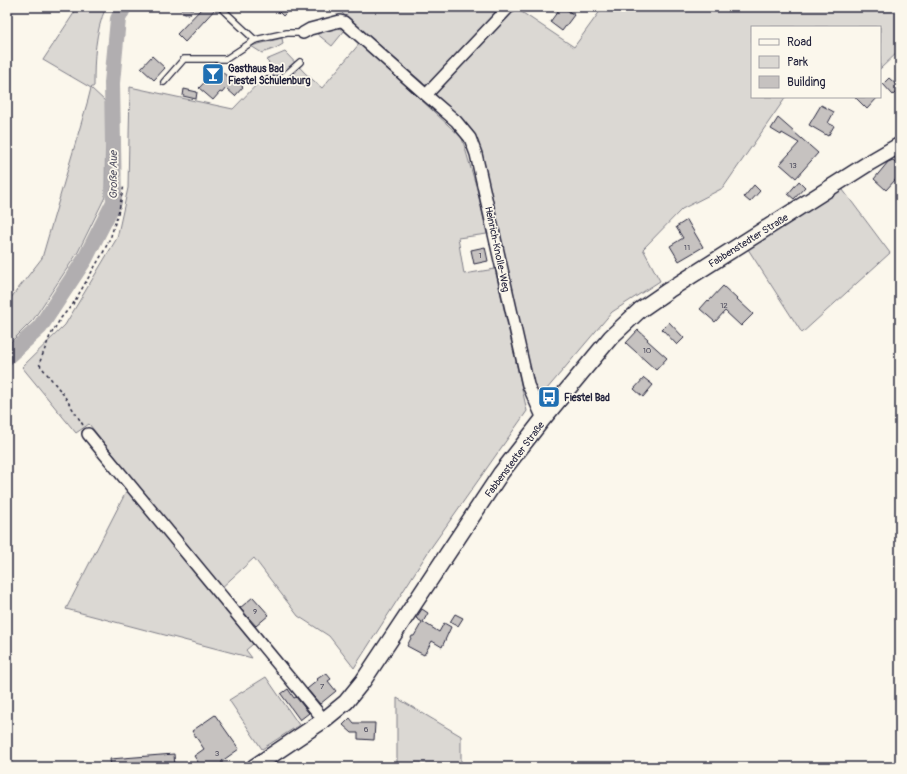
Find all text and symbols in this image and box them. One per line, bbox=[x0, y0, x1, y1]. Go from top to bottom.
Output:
legend bbox=[751, 26, 881, 98]
text: Road bbox=[787, 35, 812, 50]
text: Park bbox=[787, 55, 808, 70]
bar icon: Gasthaus Bad Fiestel Schulenburg bbox=[200, 61, 226, 87]
place label: Gasthaus Bad Fiestel Schulenburg bbox=[228, 63, 311, 87]
text: Building bbox=[787, 75, 826, 90]
water label: Große Aue bbox=[107, 149, 120, 199]
house number: 13 bbox=[789, 161, 797, 170]
street label: Heinrich-Knolle-Weg bbox=[482, 205, 512, 293]
street label: Fabbenstedter Straße bbox=[707, 211, 791, 270]
house number: 11 bbox=[684, 243, 690, 252]
house number: 1 bbox=[478, 251, 482, 260]
house number: 12 bbox=[720, 301, 728, 310]
house number: 10 bbox=[643, 346, 652, 355]
bus stop icon: Fiestel Bad bbox=[536, 384, 562, 410]
place label: Fiestel Bad bbox=[564, 392, 610, 404]
street label: Fabbenstedter Straße bbox=[482, 419, 547, 500]
house number: 9 bbox=[253, 607, 257, 616]
house number: 7 bbox=[320, 682, 325, 691]
house number: 6 bbox=[364, 725, 369, 734]
house number: 3 bbox=[215, 749, 220, 758]

